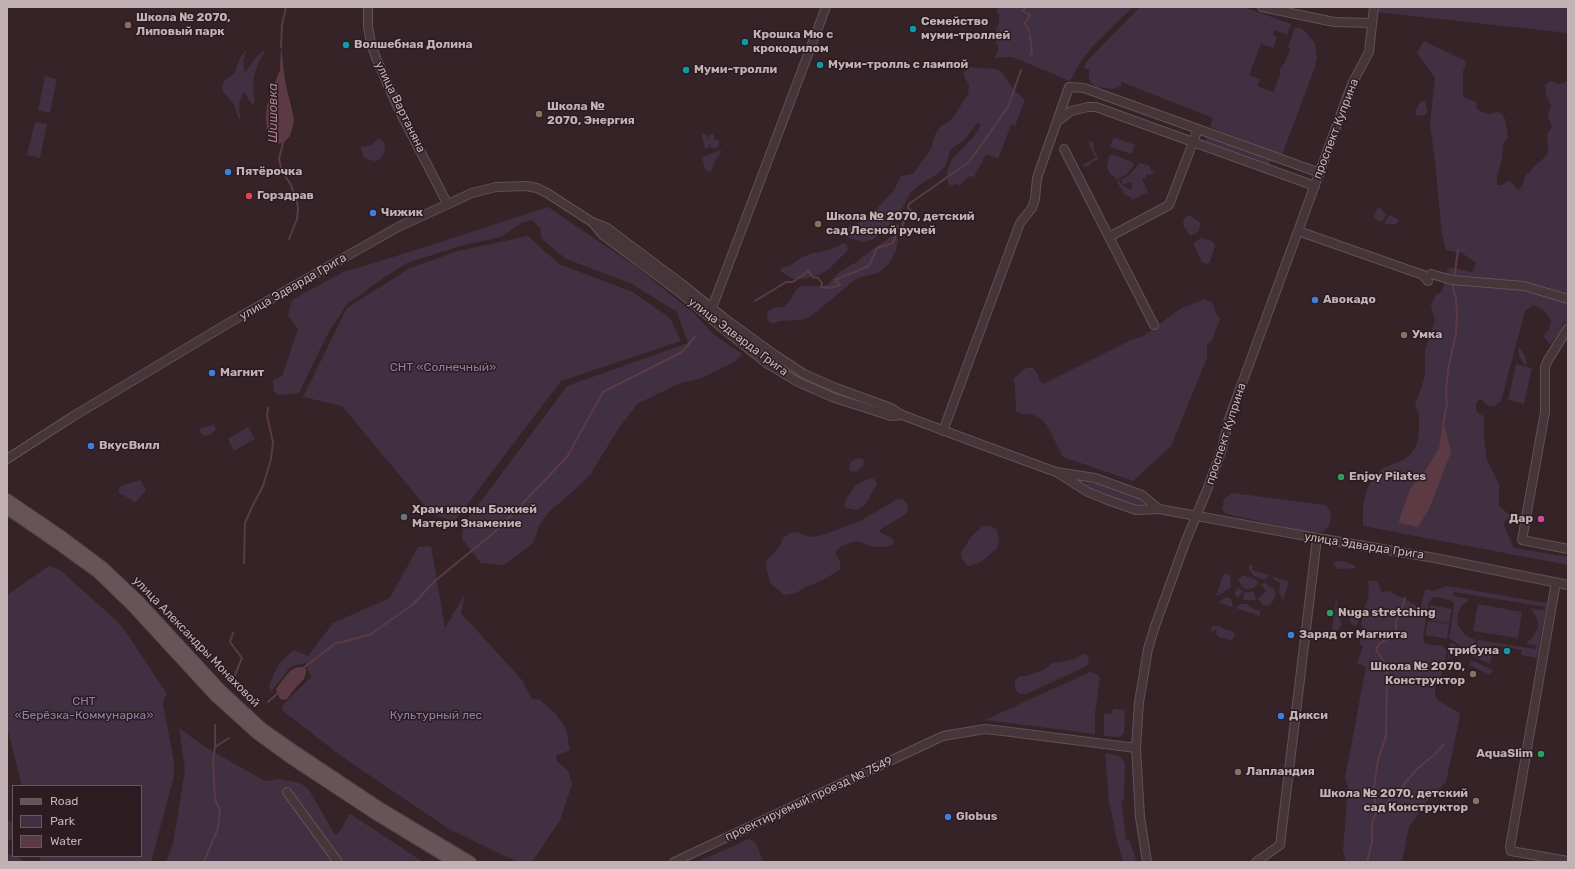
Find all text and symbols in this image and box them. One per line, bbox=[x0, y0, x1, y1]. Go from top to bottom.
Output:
place label: Школа № 2070, Липовый парк bbox=[136, 11, 231, 39]
place label: Семейство муми-троллей bbox=[921, 15, 1010, 43]
marker: Школа № 2070, Липовый парк bbox=[123, 20, 133, 30]
marker: Семейство муми-троллей bbox=[908, 24, 918, 34]
place label: Крошка Мю с крокодилом bbox=[753, 28, 833, 56]
marker: Крошка Мю с крокодилом bbox=[740, 37, 750, 47]
place label: Волшебная Долина bbox=[354, 38, 473, 52]
marker: Волшебная Долина bbox=[341, 40, 351, 50]
place label: Муми-тролль с лампой bbox=[828, 58, 968, 72]
street label: улица Вартаняна bbox=[372, 59, 428, 155]
marker: Муми-тролль с лампой bbox=[815, 60, 825, 70]
place label: Муми-тролли bbox=[694, 63, 777, 77]
marker: Муми-тролли bbox=[681, 65, 691, 75]
street label: проспект Куприна bbox=[1310, 77, 1362, 181]
water label: Шишовка bbox=[265, 83, 281, 143]
place label: Школа № 2070, Энергия bbox=[547, 100, 635, 128]
marker: Школа № 2070, Энергия bbox=[534, 109, 544, 119]
place label: Пятёрочка bbox=[236, 165, 302, 179]
marker: Пятёрочка bbox=[223, 167, 233, 177]
place label: Горздрав bbox=[257, 189, 314, 203]
marker: Горздрав bbox=[244, 191, 254, 201]
place label: Чижик bbox=[381, 206, 423, 220]
marker: Чижик bbox=[368, 208, 378, 218]
place label: Школа № 2070, детский сад Лесной ручей bbox=[826, 210, 974, 238]
marker: Школа № 2070, детский сад Лесной ручей bbox=[813, 219, 823, 229]
street label: улица Эдварда Грига bbox=[237, 250, 349, 324]
place label: Авокадо bbox=[1323, 293, 1376, 307]
street label: улица Эдварда Грига bbox=[685, 295, 791, 379]
marker: Авокадо bbox=[1310, 295, 1320, 305]
place label: Умка bbox=[1412, 328, 1442, 342]
marker: Умка bbox=[1399, 330, 1409, 340]
park label: СНТ «Солнечный» bbox=[390, 361, 496, 375]
place label: Магнит bbox=[220, 366, 264, 380]
marker: Магнит bbox=[207, 368, 217, 378]
street label: проспект Куприна bbox=[1203, 381, 1249, 487]
place label: ВкусВилл bbox=[99, 439, 160, 453]
marker: ВкусВилл bbox=[86, 441, 96, 451]
place label: Enjoy Pilates bbox=[1349, 470, 1426, 484]
marker: Enjoy Pilates bbox=[1336, 472, 1346, 482]
place label: Храм иконы Божией Матери Знамение bbox=[412, 503, 537, 531]
marker: Храм иконы Божией Матери Знамение bbox=[399, 512, 409, 522]
place label: Дар bbox=[1509, 512, 1533, 526]
marker: Дар bbox=[1536, 514, 1546, 524]
street label: улица Эдварда Грига bbox=[1303, 529, 1425, 563]
street label: улица Александры Монаховой bbox=[130, 574, 262, 710]
place label: Nuga stretching bbox=[1338, 606, 1436, 620]
marker: Nuga stretching bbox=[1325, 608, 1335, 618]
place label: Заряд от Магнита bbox=[1299, 628, 1407, 642]
marker: Заряд от Магнита bbox=[1286, 630, 1296, 640]
place label: трибуна bbox=[1448, 644, 1499, 658]
marker: трибуна bbox=[1502, 646, 1512, 656]
place label: Школа № 2070, Конструктор bbox=[1370, 660, 1465, 688]
marker: Школа № 2070, Конструктор bbox=[1468, 669, 1478, 679]
park label: СНТ «Берёзка-Коммунарка» bbox=[14, 695, 154, 723]
park label: Культурный лес bbox=[390, 709, 482, 723]
place label: Дикси bbox=[1289, 709, 1328, 723]
marker: Дикси bbox=[1276, 711, 1286, 721]
place label: AquaSlim bbox=[1476, 747, 1533, 761]
marker: AquaSlim bbox=[1536, 749, 1546, 759]
street label: проектируемый проезд № 7549 bbox=[723, 754, 895, 844]
place label: Лапландия bbox=[1246, 765, 1315, 779]
marker: Лапландия bbox=[1233, 767, 1243, 777]
legend bbox=[12, 785, 142, 857]
place label: Школа № 2070, детский сад Конструктор bbox=[1320, 787, 1468, 815]
text: Road bbox=[50, 794, 78, 808]
marker: Школа № 2070, детский сад Конструктор bbox=[1471, 796, 1481, 806]
place label: Globus bbox=[956, 810, 997, 824]
marker: Globus bbox=[943, 812, 953, 822]
text: Park bbox=[50, 814, 75, 828]
text: Water bbox=[50, 834, 82, 848]

